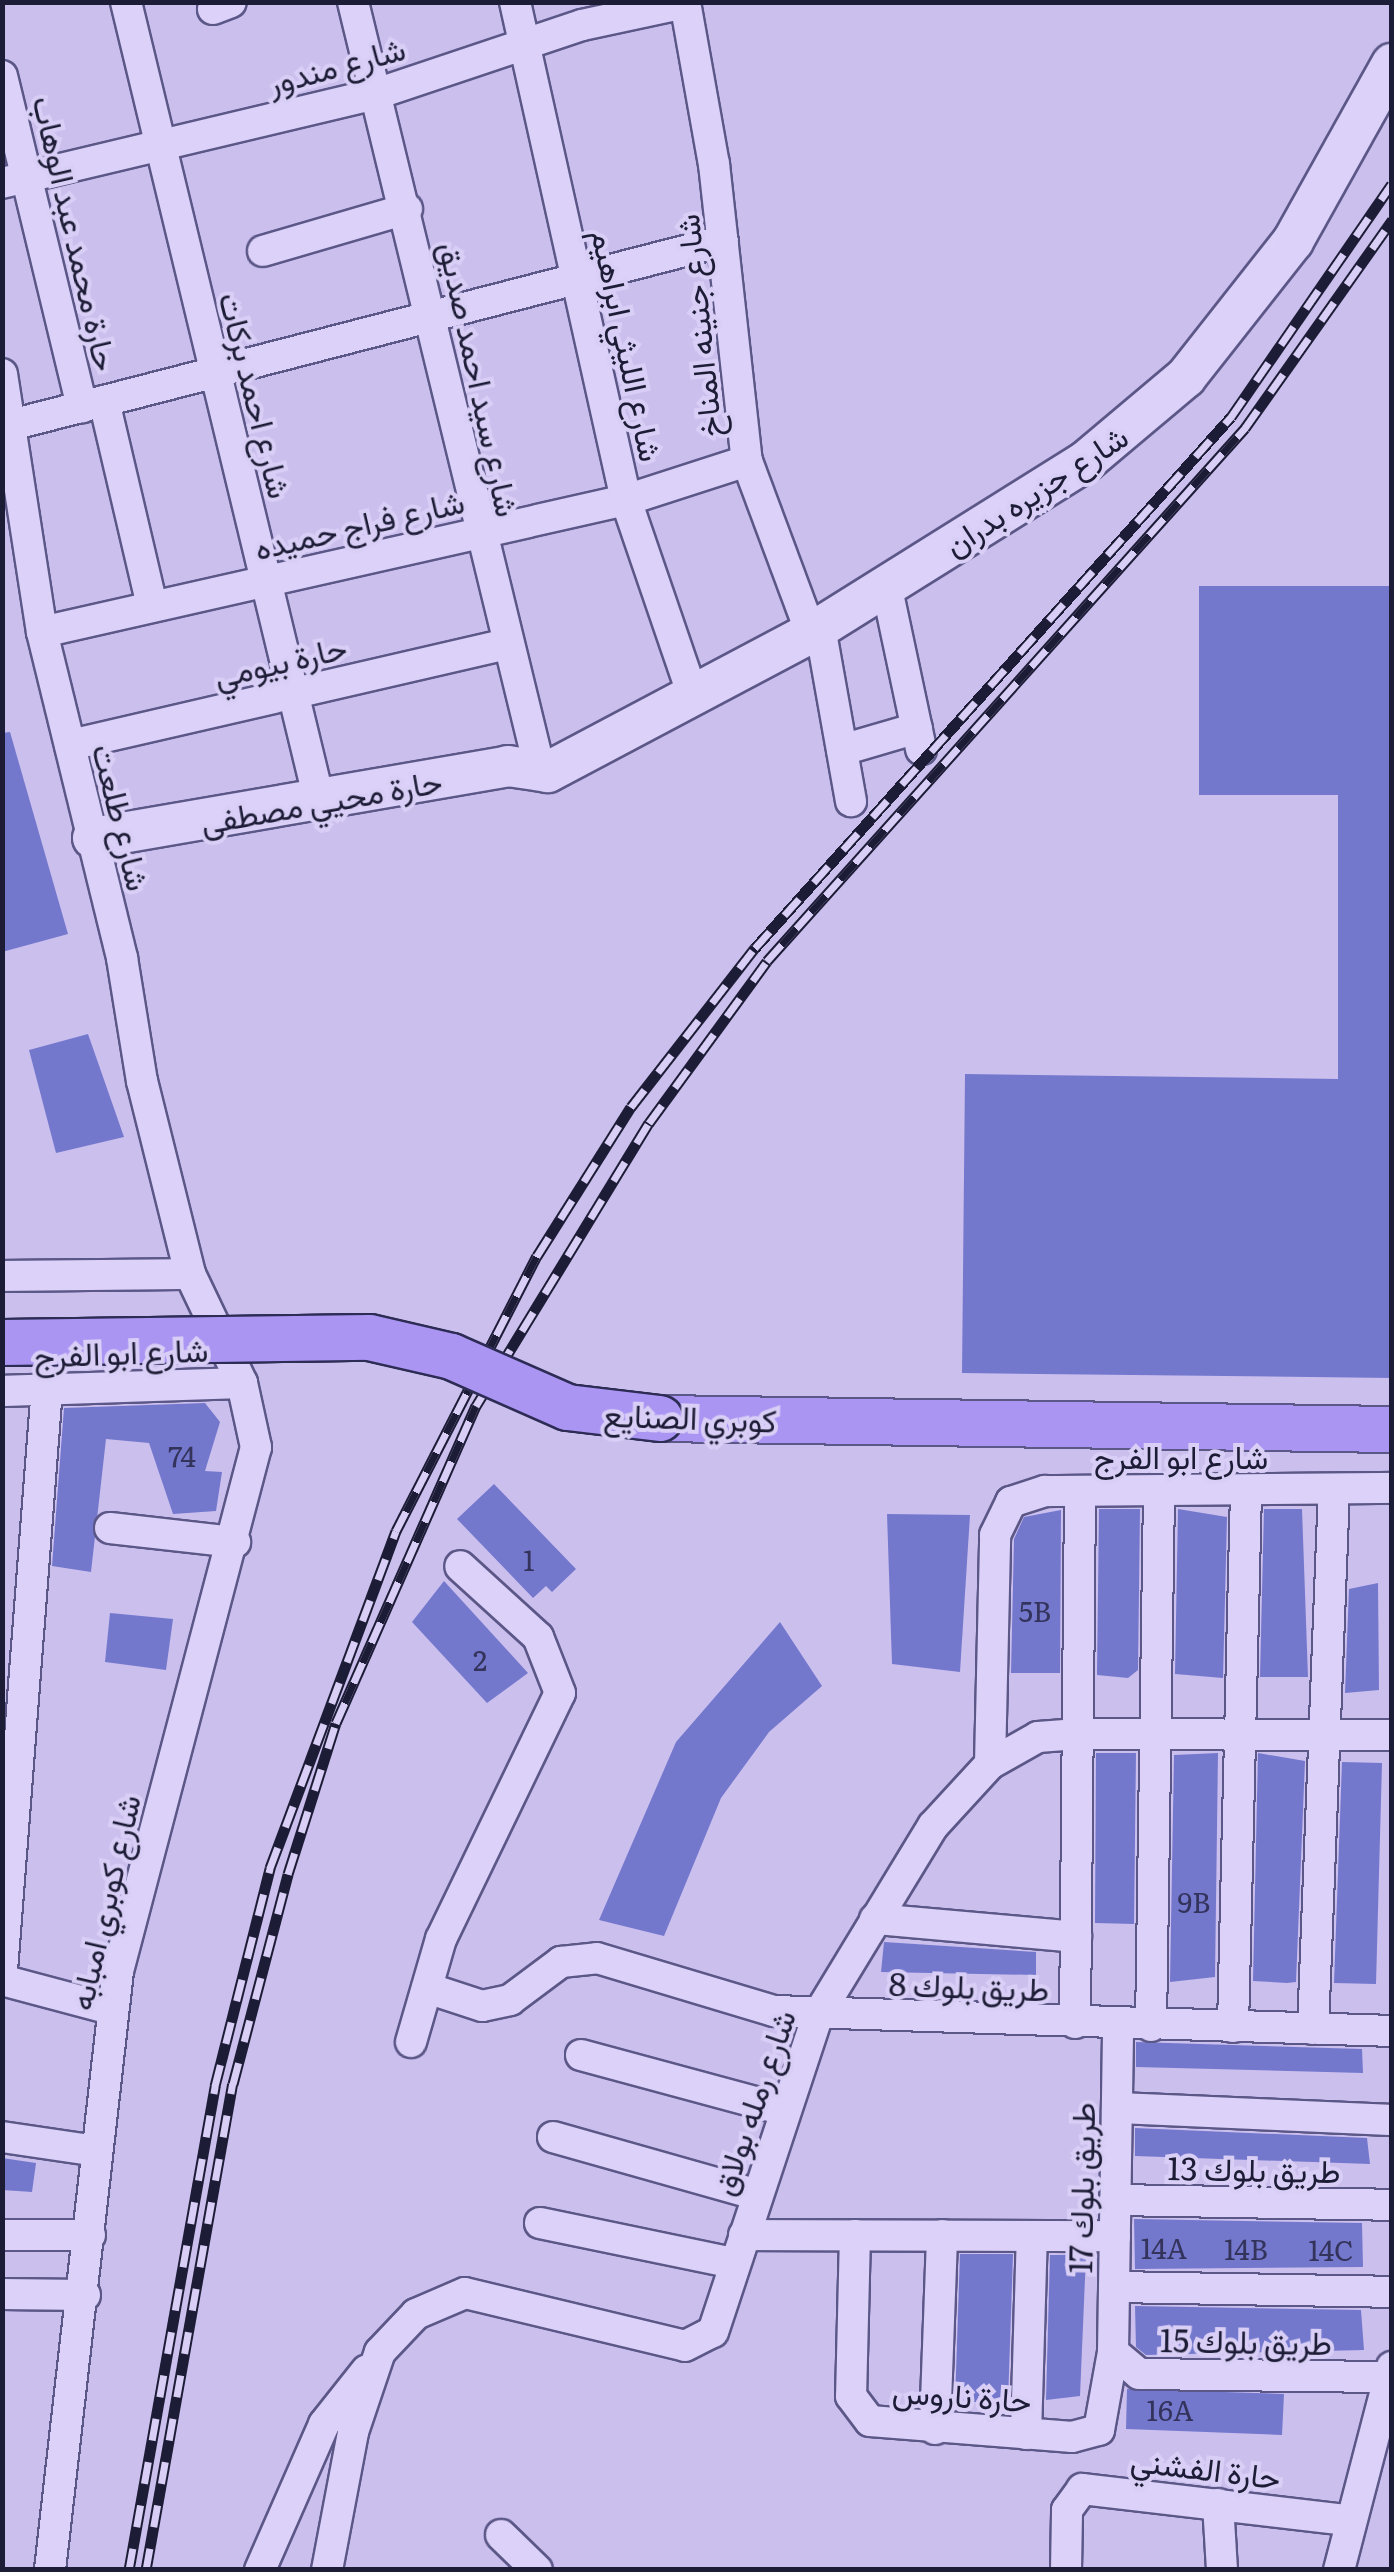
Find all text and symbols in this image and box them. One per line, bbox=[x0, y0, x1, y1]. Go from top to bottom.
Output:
street label: شارع مندور bbox=[263, 27, 409, 101]
street label: حارة محمد عبد الوهاب bbox=[27, 92, 127, 374]
street label: شارع جنينه المناخ bbox=[666, 213, 728, 439]
street label: شارع الليثي ابراهيم bbox=[586, 225, 672, 465]
street label: شارع سيد احمد صديق bbox=[433, 238, 529, 520]
street label: شارع احمد بركات bbox=[213, 288, 301, 502]
street label: شارع جزيره بدران bbox=[936, 415, 1134, 563]
street label: شارع فراج حميده bbox=[250, 480, 468, 566]
street label: حارة بيومي bbox=[210, 626, 350, 694]
street label: شارع طلعت bbox=[86, 740, 160, 894]
street label: حارة محيي مصطفى bbox=[197, 760, 445, 840]
street label: شارع ابو الفرج bbox=[33, 1329, 209, 1373]
street label: كوبري الصنايع bbox=[603, 1394, 777, 1438]
street label: شارع ابو الفرج bbox=[1094, 1436, 1268, 1474]
house number: 74 bbox=[168, 1438, 196, 1472]
house number: 1 bbox=[523, 1542, 535, 1576]
house number: 5B bbox=[1019, 1593, 1051, 1627]
house number: 2 bbox=[473, 1642, 487, 1676]
street label: شارع كوبري امبابه bbox=[60, 1791, 146, 2013]
house number: 9B bbox=[1177, 1884, 1211, 1918]
street label: طريق بلوك 8 bbox=[888, 1963, 1050, 2007]
street label: شارع رمله بولاق bbox=[702, 2004, 802, 2200]
street label: طريق بلوك 17 bbox=[1059, 2102, 1101, 2274]
street label: طريق بلوك 13 bbox=[1167, 2147, 1341, 2189]
house number: 14A bbox=[1141, 2230, 1187, 2264]
house number: 14B bbox=[1224, 2231, 1268, 2265]
house number: 14C bbox=[1308, 2232, 1354, 2266]
street label: طريق بلوك 15 bbox=[1160, 2319, 1332, 2361]
street label: حارة ناروس bbox=[891, 2370, 1033, 2418]
house number: 16A bbox=[1146, 2392, 1194, 2426]
street label: حارة الفشني bbox=[1129, 2439, 1283, 2495]

